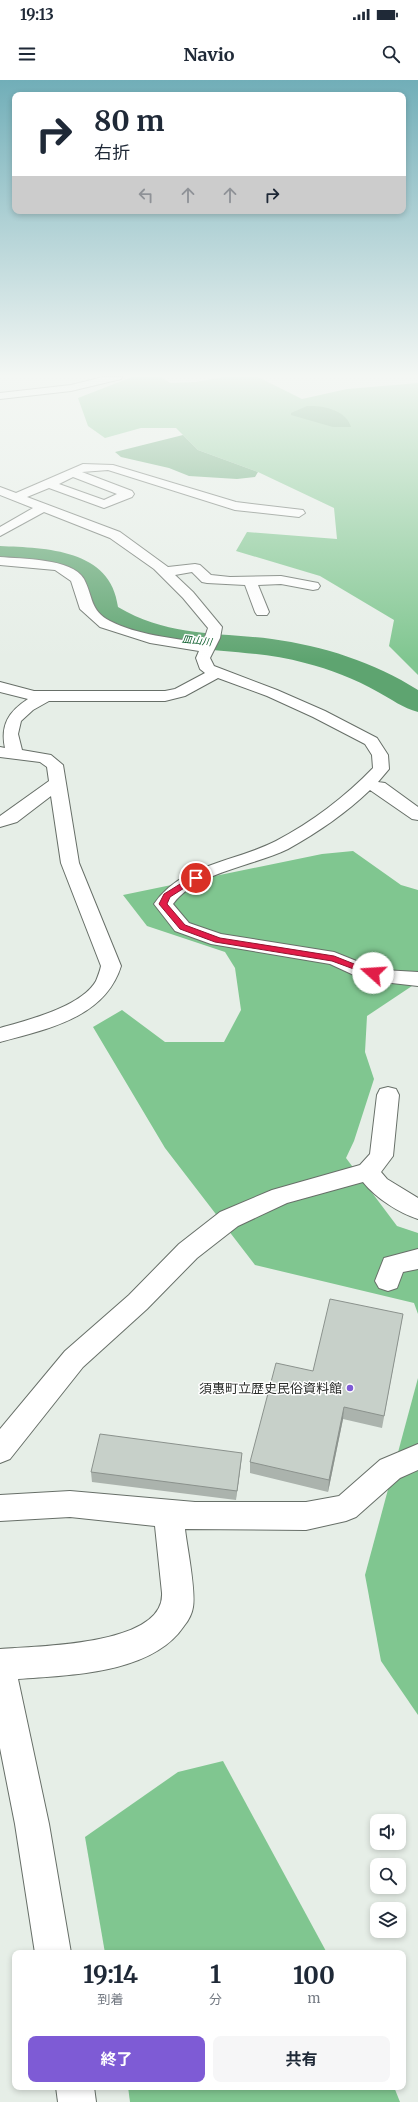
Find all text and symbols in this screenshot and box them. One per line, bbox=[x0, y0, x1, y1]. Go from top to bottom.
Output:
text: 19:13 bbox=[20, 5, 54, 24]
icon: menu bbox=[16, 43, 38, 65]
text: Navio bbox=[183, 43, 235, 66]
icon: search bbox=[380, 43, 402, 65]
text: 80 m bbox=[94, 103, 165, 139]
icon: right bbox=[28, 108, 80, 160]
text: 右折 bbox=[94, 141, 130, 164]
icon: left bbox=[135, 184, 157, 206]
icon: ahead bbox=[177, 184, 199, 206]
icon: ahead bbox=[219, 184, 241, 206]
icon: right bbox=[261, 184, 283, 206]
water label: 皿山川 bbox=[181, 632, 214, 649]
pin bbox=[179, 861, 213, 895]
icon: arrive bbox=[185, 867, 207, 889]
position arrow bbox=[352, 952, 394, 994]
place label: 須惠町立歴史民俗資料館 bbox=[199, 1380, 342, 1397]
marker: 須惠町立歴史民俗資料館 bbox=[345, 1383, 355, 1393]
map controls bbox=[370, 1814, 406, 1938]
button: sound bbox=[370, 1814, 406, 1850]
button: search bbox=[370, 1858, 406, 1894]
button: layers bbox=[370, 1902, 406, 1938]
text: 19:14 bbox=[83, 1959, 138, 1990]
text: 1 bbox=[210, 1959, 221, 1990]
text: 100 bbox=[293, 1960, 335, 1991]
text: m bbox=[308, 1990, 320, 2007]
text: 到着 bbox=[97, 1991, 123, 2008]
text: 分 bbox=[209, 1991, 222, 2008]
button: 終了 bbox=[28, 2036, 205, 2082]
button: 共有 bbox=[213, 2036, 390, 2082]

